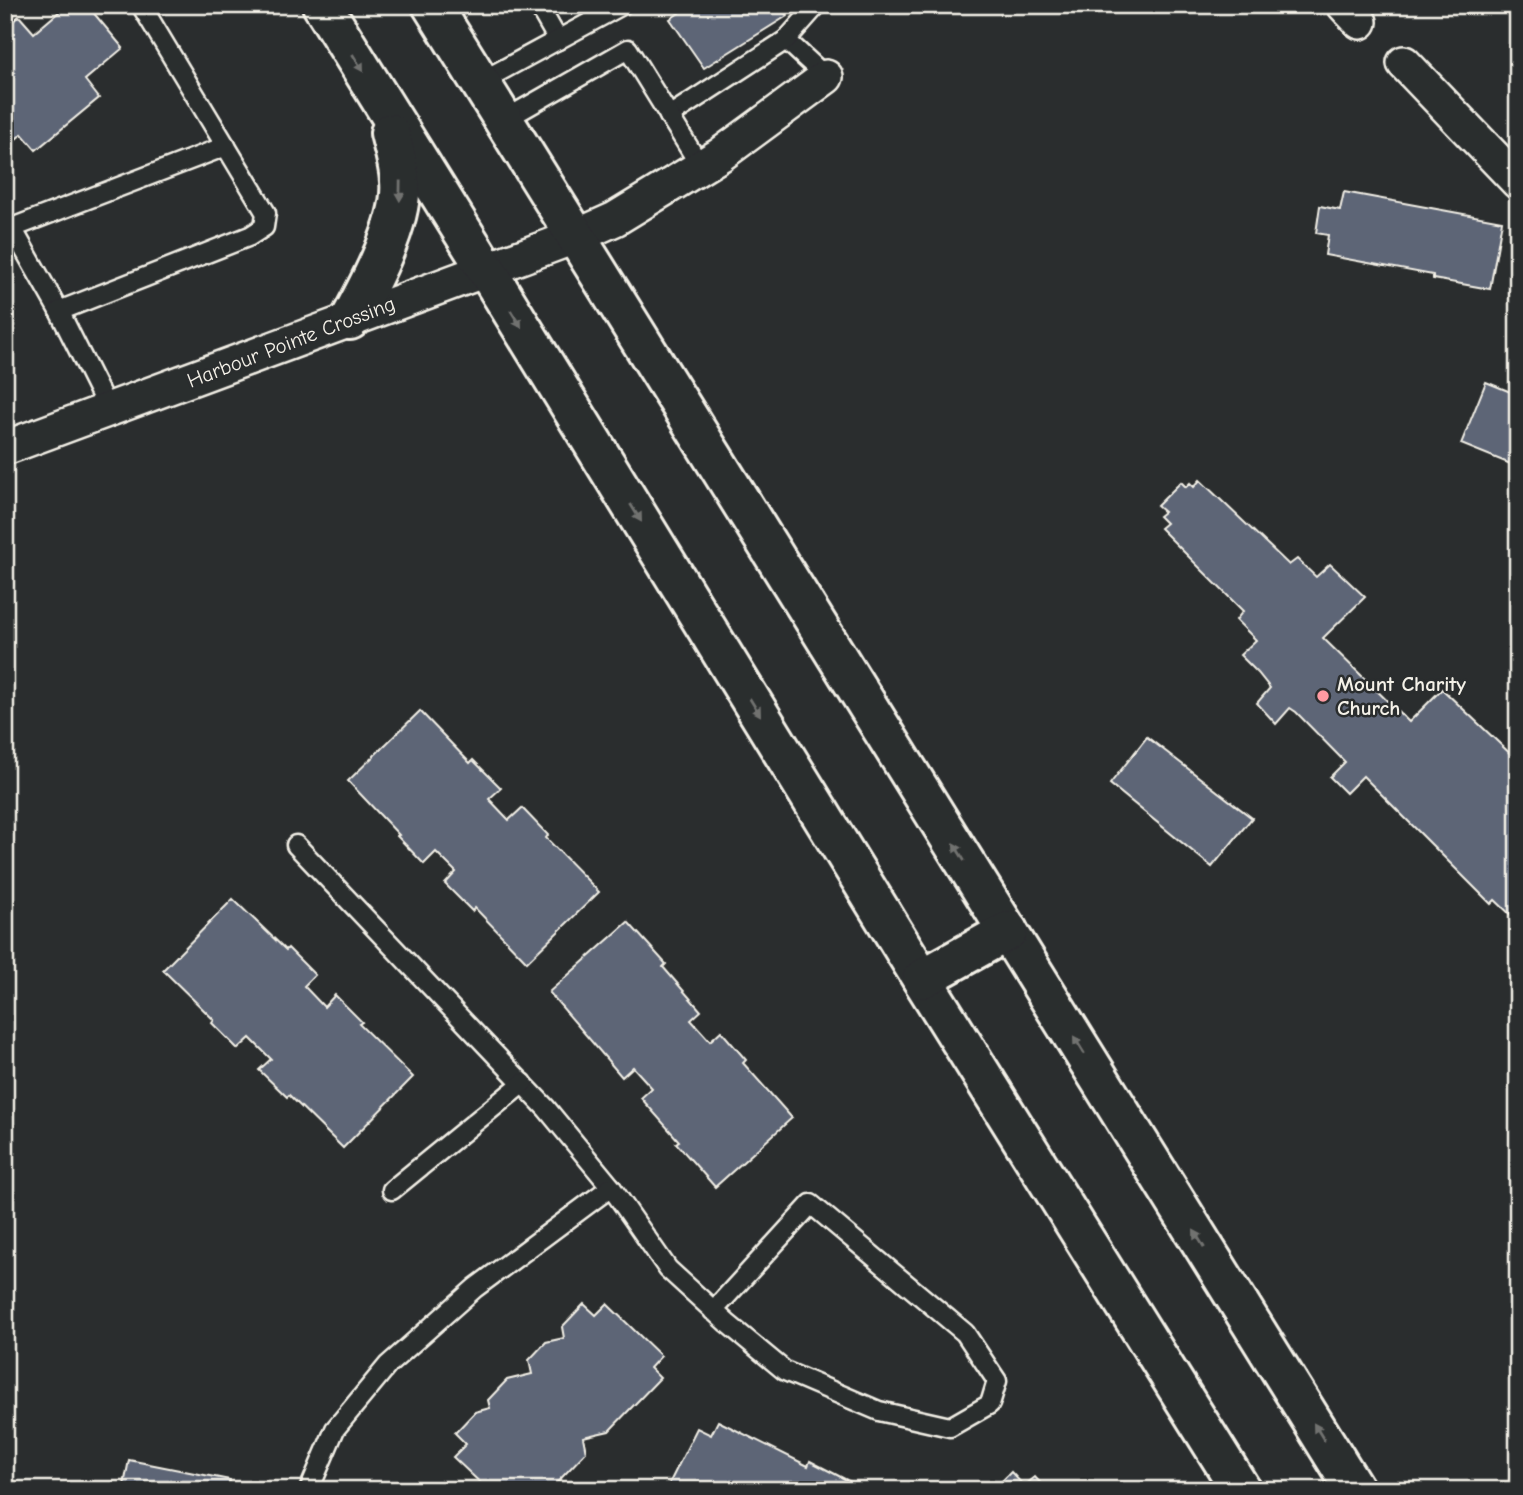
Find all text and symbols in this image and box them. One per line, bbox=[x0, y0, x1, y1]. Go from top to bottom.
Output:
one-way arrow bbox=[351, 53, 364, 73]
one-way arrow bbox=[394, 180, 405, 202]
street label: Harbour Pointe Crossing bbox=[184, 291, 398, 393]
one-way arrow bbox=[510, 309, 523, 328]
one-way arrow bbox=[629, 503, 642, 522]
place label: Mount Charity Church bbox=[1337, 672, 1466, 720]
marker: Mount Charity Church bbox=[1315, 688, 1331, 704]
one-way arrow bbox=[748, 697, 761, 716]
one-way arrow bbox=[953, 842, 966, 862]
one-way arrow bbox=[1073, 1036, 1086, 1055]
one-way arrow bbox=[1193, 1229, 1206, 1248]
one-way arrow bbox=[1313, 1422, 1326, 1441]

